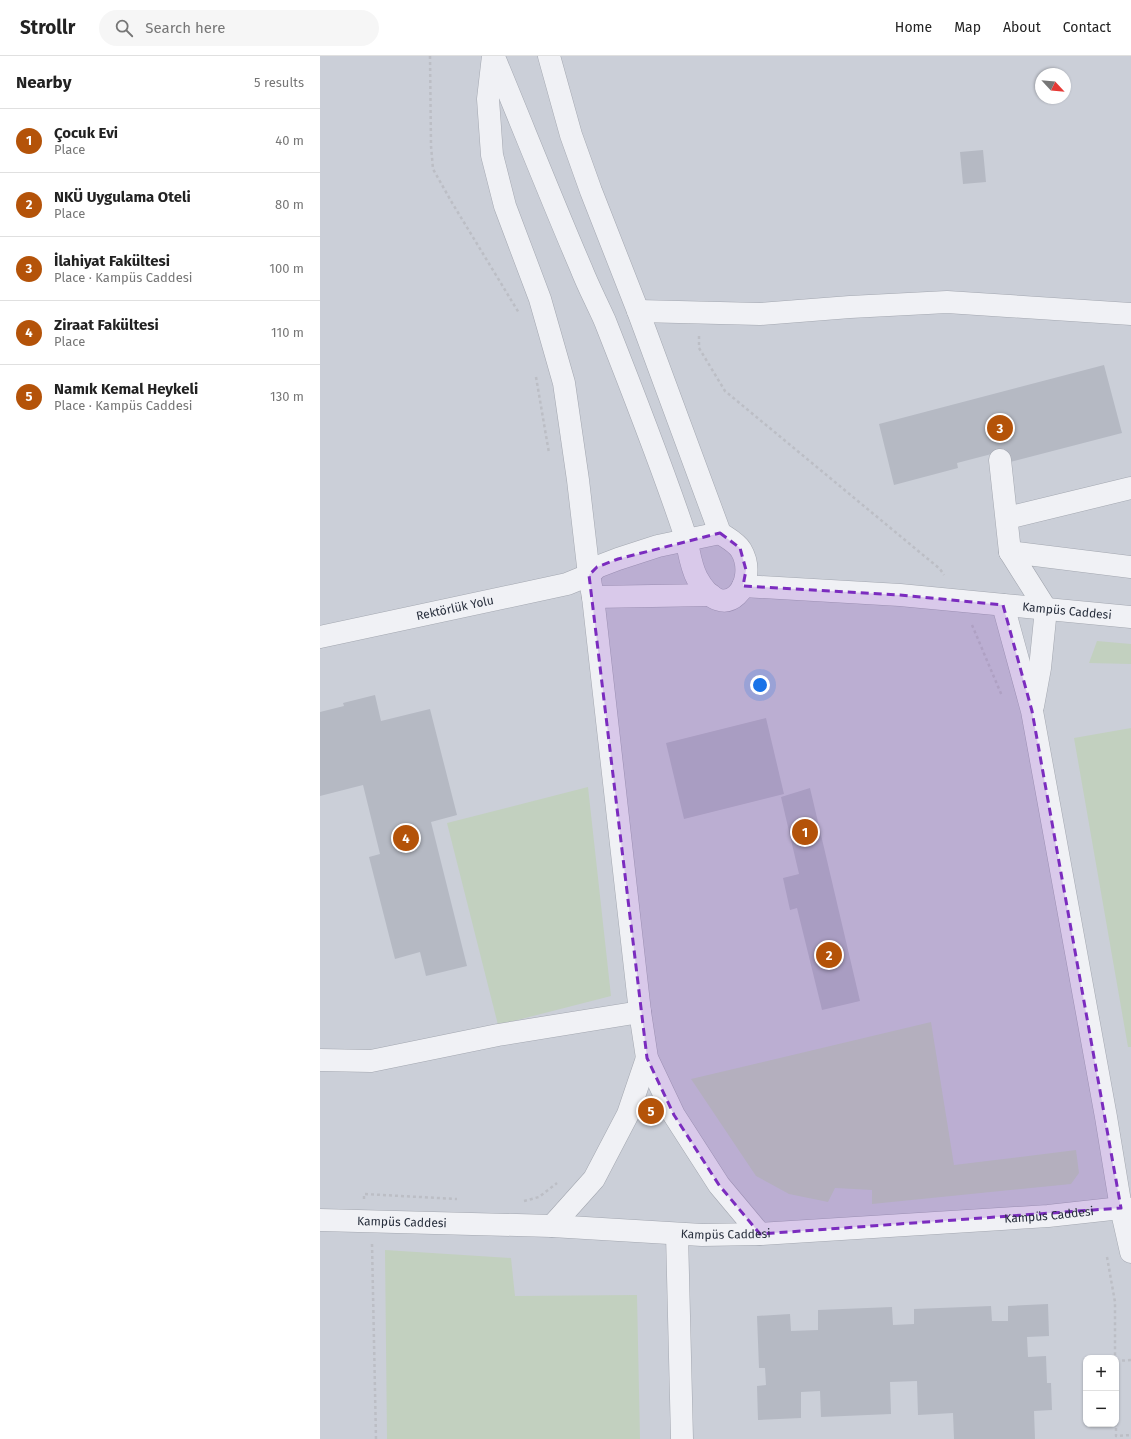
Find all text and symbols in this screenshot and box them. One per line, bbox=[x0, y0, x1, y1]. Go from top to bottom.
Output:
search box bbox=[99, 10, 379, 46]
text: Strollr bbox=[20, 16, 75, 39]
icon: search bbox=[113, 17, 135, 39]
text: Search here bbox=[145, 19, 225, 37]
text: Home bbox=[895, 19, 932, 36]
text: Map bbox=[954, 19, 981, 36]
text: About bbox=[1003, 19, 1041, 36]
text: Contact bbox=[1063, 19, 1111, 36]
north arrow bbox=[1035, 68, 1071, 104]
text: Nearby bbox=[16, 72, 71, 93]
text: 5 results bbox=[254, 75, 304, 90]
text: Çocuk Evi bbox=[54, 124, 118, 142]
text: 1 bbox=[26, 133, 32, 148]
text: 40 m bbox=[275, 133, 304, 148]
text: Place bbox=[54, 142, 85, 157]
text: NKÜ Uygulama Oteli bbox=[54, 188, 191, 206]
text: 2 bbox=[26, 197, 32, 212]
text: 80 m bbox=[275, 197, 304, 212]
text: Place bbox=[54, 206, 85, 221]
text: İlahiyat Fakültesi bbox=[54, 252, 170, 270]
text: 3 bbox=[26, 261, 32, 276]
text: 100 m bbox=[269, 261, 304, 276]
text: Place · Kampüs Caddesi bbox=[54, 270, 192, 285]
text: Ziraat Fakültesi bbox=[54, 316, 159, 334]
text: 4 bbox=[25, 325, 33, 340]
text: 110 m bbox=[271, 325, 304, 340]
text: Place bbox=[54, 334, 85, 349]
text: Namık Kemal Heykeli bbox=[54, 380, 198, 398]
text: 5 bbox=[26, 389, 32, 404]
text: 130 m bbox=[270, 389, 304, 404]
text: Place · Kampüs Caddesi bbox=[54, 398, 192, 413]
pin: 3 bbox=[987, 413, 1013, 443]
street label: Rektörlük Yolu bbox=[415, 593, 495, 623]
street label: Kampüs Caddesi bbox=[1022, 600, 1112, 622]
your location bbox=[750, 675, 770, 695]
pin: 1 bbox=[792, 817, 818, 847]
pin: 4 bbox=[393, 823, 419, 853]
pin: 2 bbox=[816, 940, 842, 970]
pin: 5 bbox=[638, 1096, 664, 1126]
street label: Kampüs Caddesi bbox=[1004, 1204, 1094, 1226]
street label: Kampüs Caddesi bbox=[357, 1214, 447, 1230]
street label: Kampüs Caddesi bbox=[680, 1226, 771, 1242]
map controls bbox=[1083, 1355, 1119, 1427]
button: + bbox=[1083, 1355, 1119, 1391]
button: − bbox=[1083, 1391, 1119, 1427]

